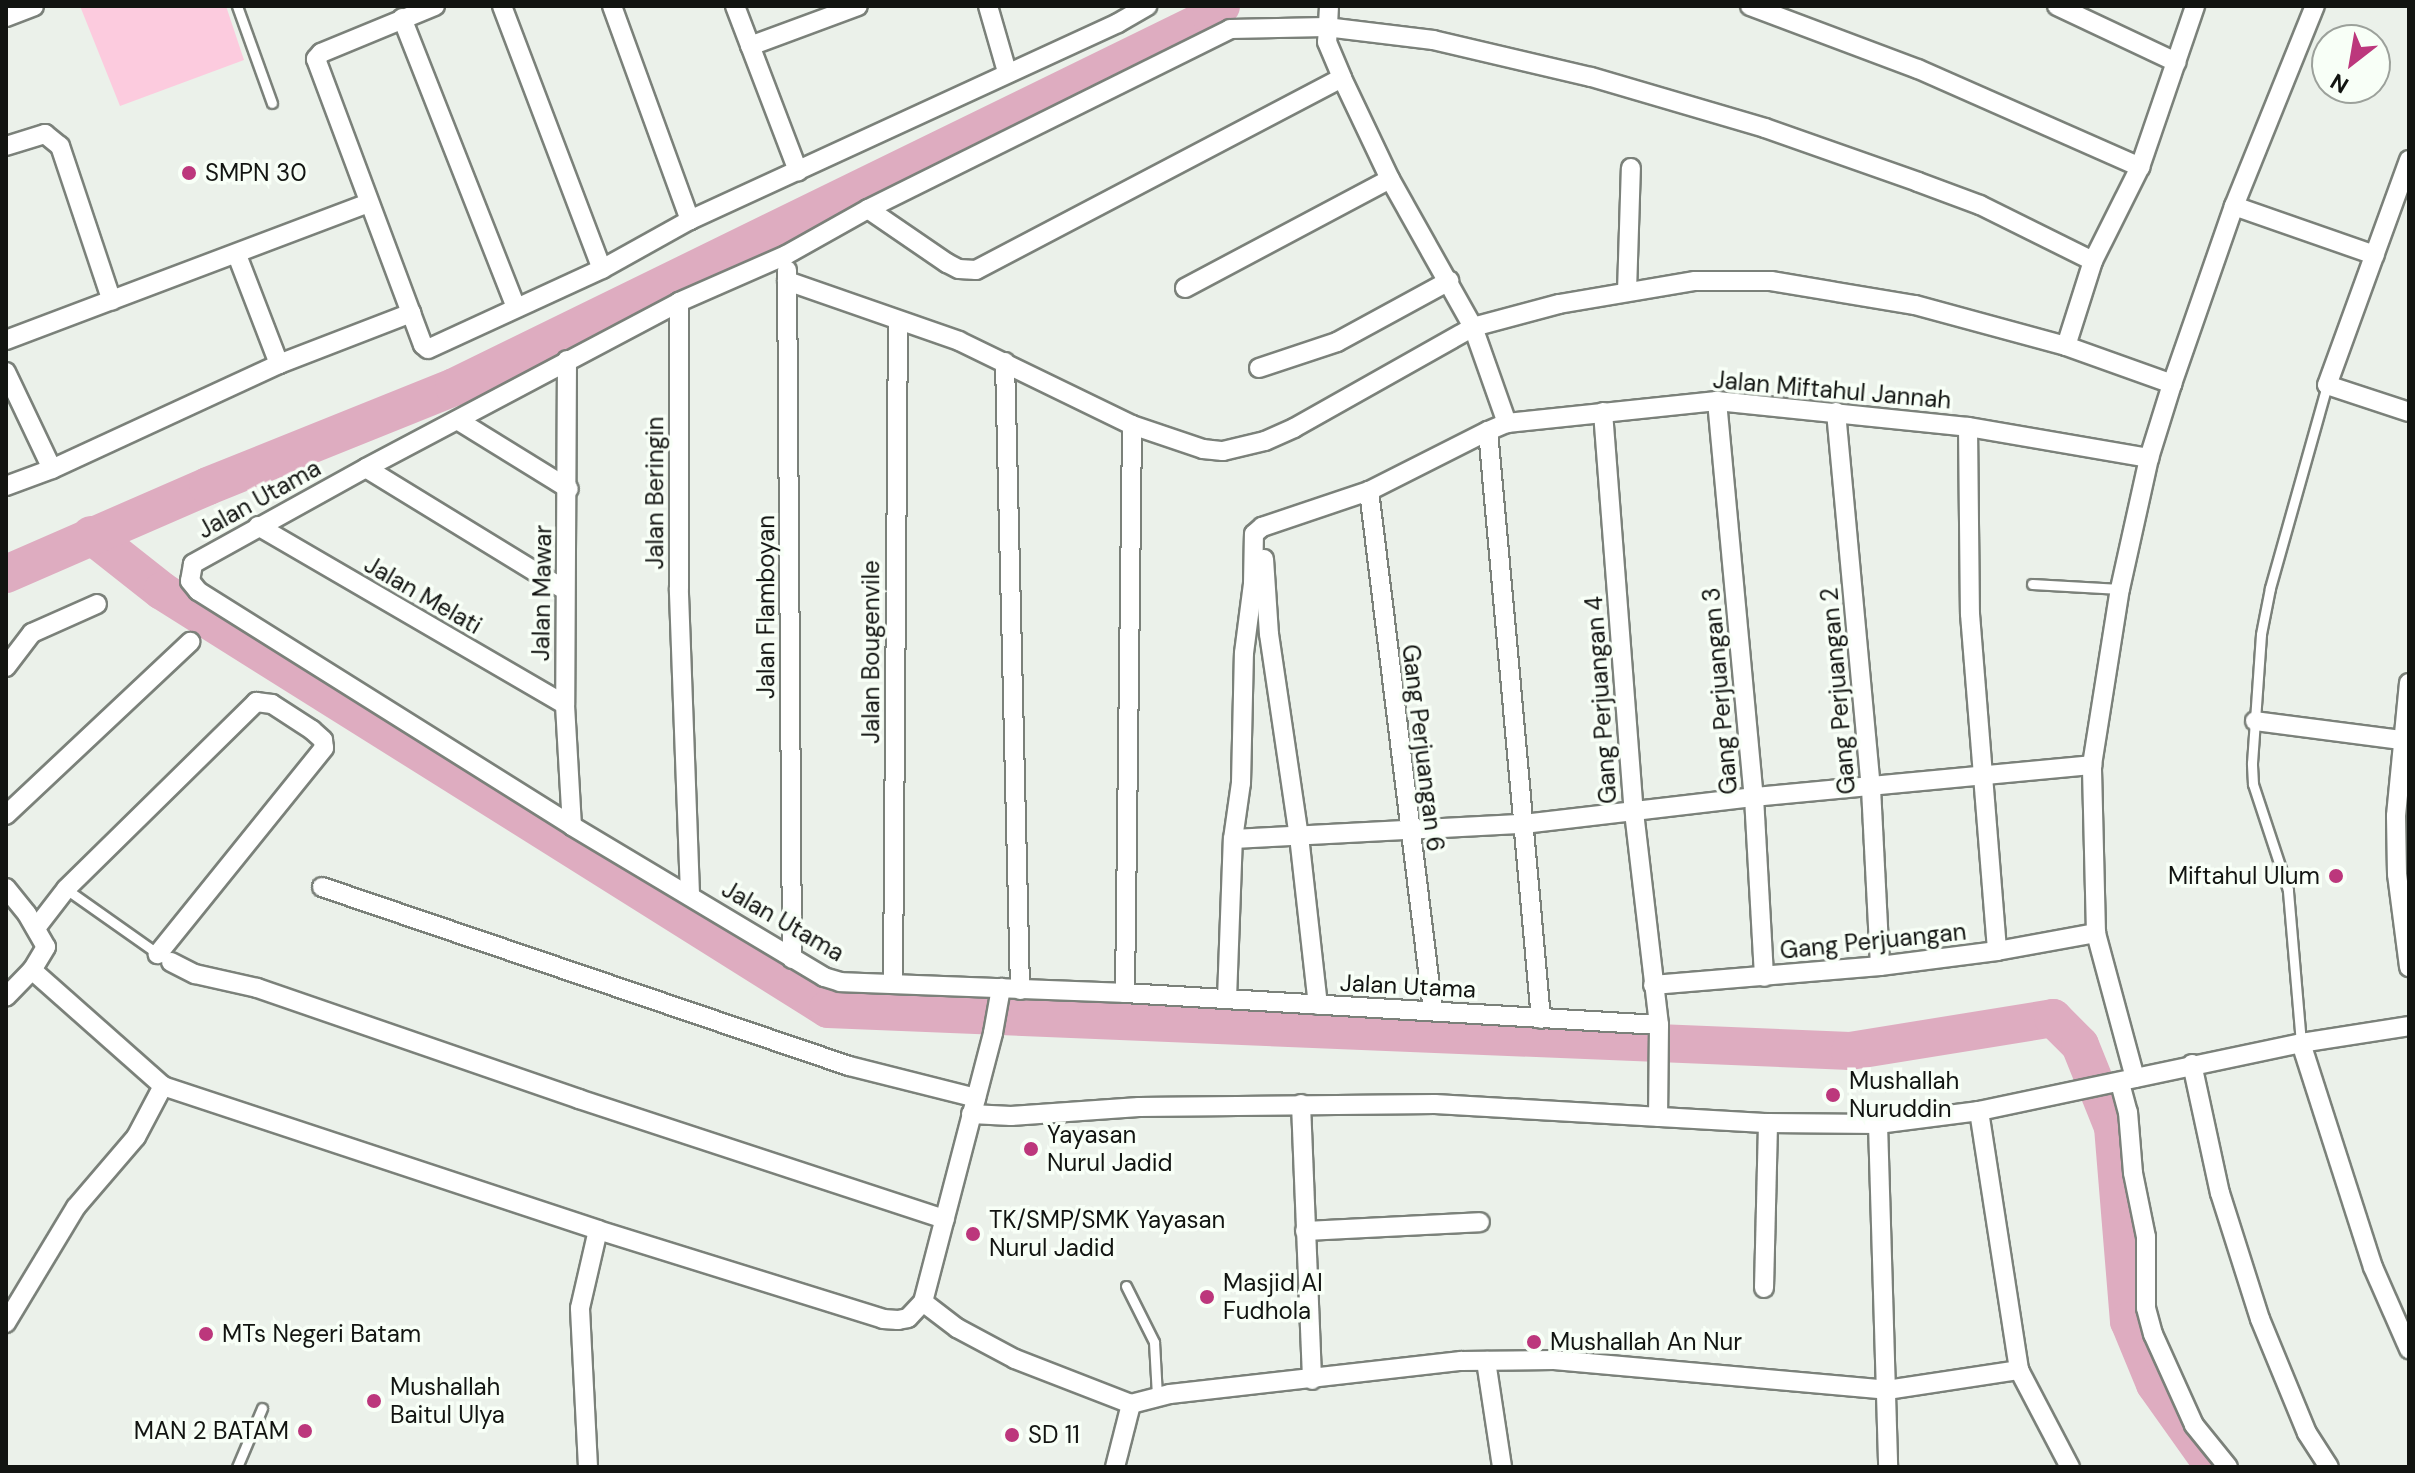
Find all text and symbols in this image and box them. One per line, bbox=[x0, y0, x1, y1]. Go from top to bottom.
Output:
north arrow bbox=[2311, 24, 2391, 104]
text: N bbox=[2325, 67, 2354, 100]
place label: SMPN 30 bbox=[205, 159, 307, 187]
marker: SMPN 30 bbox=[180, 164, 198, 182]
street label: Jalan Miftahul Jannah bbox=[1712, 365, 1952, 415]
street label: Jalan Beringin bbox=[641, 416, 669, 570]
street label: Jalan Utama bbox=[192, 453, 326, 545]
street label: Jalan Flamboyan bbox=[752, 515, 780, 699]
street label: Jalan Mawar bbox=[526, 525, 558, 661]
street label: Jalan Melati bbox=[359, 550, 487, 640]
street label: Jalan Bougenvile bbox=[857, 560, 885, 744]
street label: Gang Perjuangan 3 bbox=[1697, 586, 1743, 796]
street label: Gang Perjuangan 2 bbox=[1815, 586, 1861, 796]
street label: Gang Perjuangan 4 bbox=[1579, 595, 1623, 805]
street label: Gang Perjuangan 6 bbox=[1396, 643, 1450, 853]
place label: Miftahul Ulum bbox=[2168, 862, 2320, 890]
marker: Miftahul Ulum bbox=[2327, 867, 2345, 885]
street label: Jalan Utama bbox=[717, 874, 849, 968]
street label: Gang Perjuangan bbox=[1778, 917, 1968, 965]
street label: Jalan Utama bbox=[1339, 968, 1477, 1004]
place label: Mushallah Nuruddin bbox=[1849, 1067, 1959, 1123]
marker: Mushallah Nuruddin bbox=[1824, 1086, 1842, 1104]
place label: Yayasan Nurul Jadid bbox=[1047, 1121, 1173, 1177]
marker: Yayasan Nurul Jadid bbox=[1022, 1140, 1040, 1158]
place label: TK/SMP/SMK Yayasan Nurul Jadid bbox=[989, 1206, 1225, 1262]
marker: TK/SMP/SMK Yayasan Nurul Jadid bbox=[964, 1225, 982, 1243]
place label: Masjid Al Fudhola bbox=[1223, 1269, 1323, 1325]
marker: Masjid Al Fudhola bbox=[1198, 1288, 1216, 1306]
place label: MTs Negeri Batam bbox=[222, 1320, 421, 1348]
marker: MTs Negeri Batam bbox=[197, 1325, 215, 1343]
place label: Mushallah An Nur bbox=[1550, 1328, 1742, 1356]
marker: Mushallah An Nur bbox=[1525, 1333, 1543, 1351]
place label: Mushallah Baitul Ulya bbox=[390, 1373, 505, 1429]
marker: Mushallah Baitul Ulya bbox=[365, 1392, 383, 1410]
place label: MAN 2 BATAM bbox=[134, 1417, 289, 1445]
place label: SD 11 bbox=[1028, 1421, 1080, 1449]
marker: MAN 2 BATAM bbox=[296, 1422, 314, 1440]
marker: SD 11 bbox=[1003, 1426, 1021, 1444]

